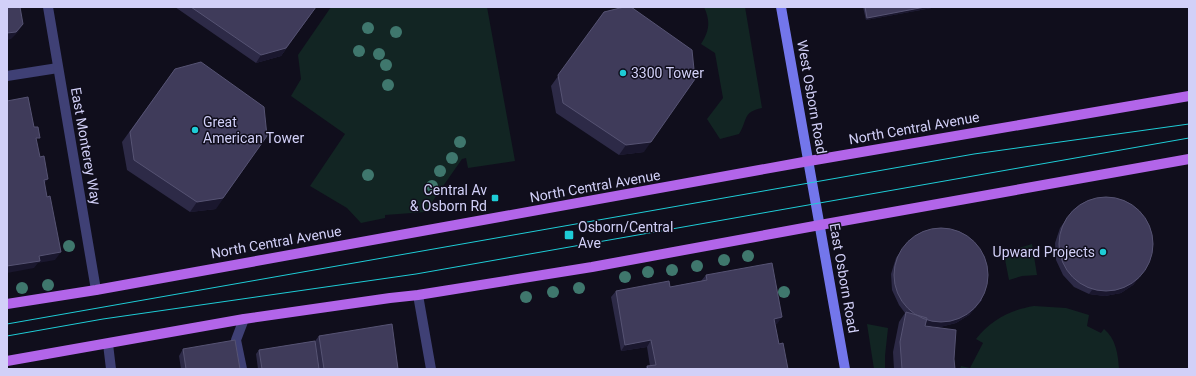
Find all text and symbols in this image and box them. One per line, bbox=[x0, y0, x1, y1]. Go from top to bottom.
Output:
street label: West Osborn Road bbox=[794, 39, 830, 155]
place label: 3300 Tower bbox=[631, 65, 704, 81]
marker: 3300 Tower bbox=[618, 68, 628, 78]
street label: East Monterey Way bbox=[68, 86, 104, 206]
street label: North Central Avenue bbox=[847, 109, 981, 147]
place label: Great American Tower bbox=[203, 114, 304, 146]
marker: Great American Tower bbox=[190, 125, 200, 135]
street label: North Central Avenue bbox=[528, 167, 662, 205]
place label: Central Av & Osborn Rd bbox=[410, 182, 487, 214]
marker: Central Av & Osborn Rd bbox=[490, 193, 500, 203]
place label: Osborn/Central Ave bbox=[578, 219, 673, 251]
street label: East Osborn Road bbox=[826, 222, 862, 334]
street label: North Central Avenue bbox=[209, 223, 343, 261]
marker: Osborn/Central Ave bbox=[563, 229, 575, 241]
place label: Upward Projects bbox=[993, 244, 1095, 260]
marker: Upward Projects bbox=[1098, 247, 1108, 257]

